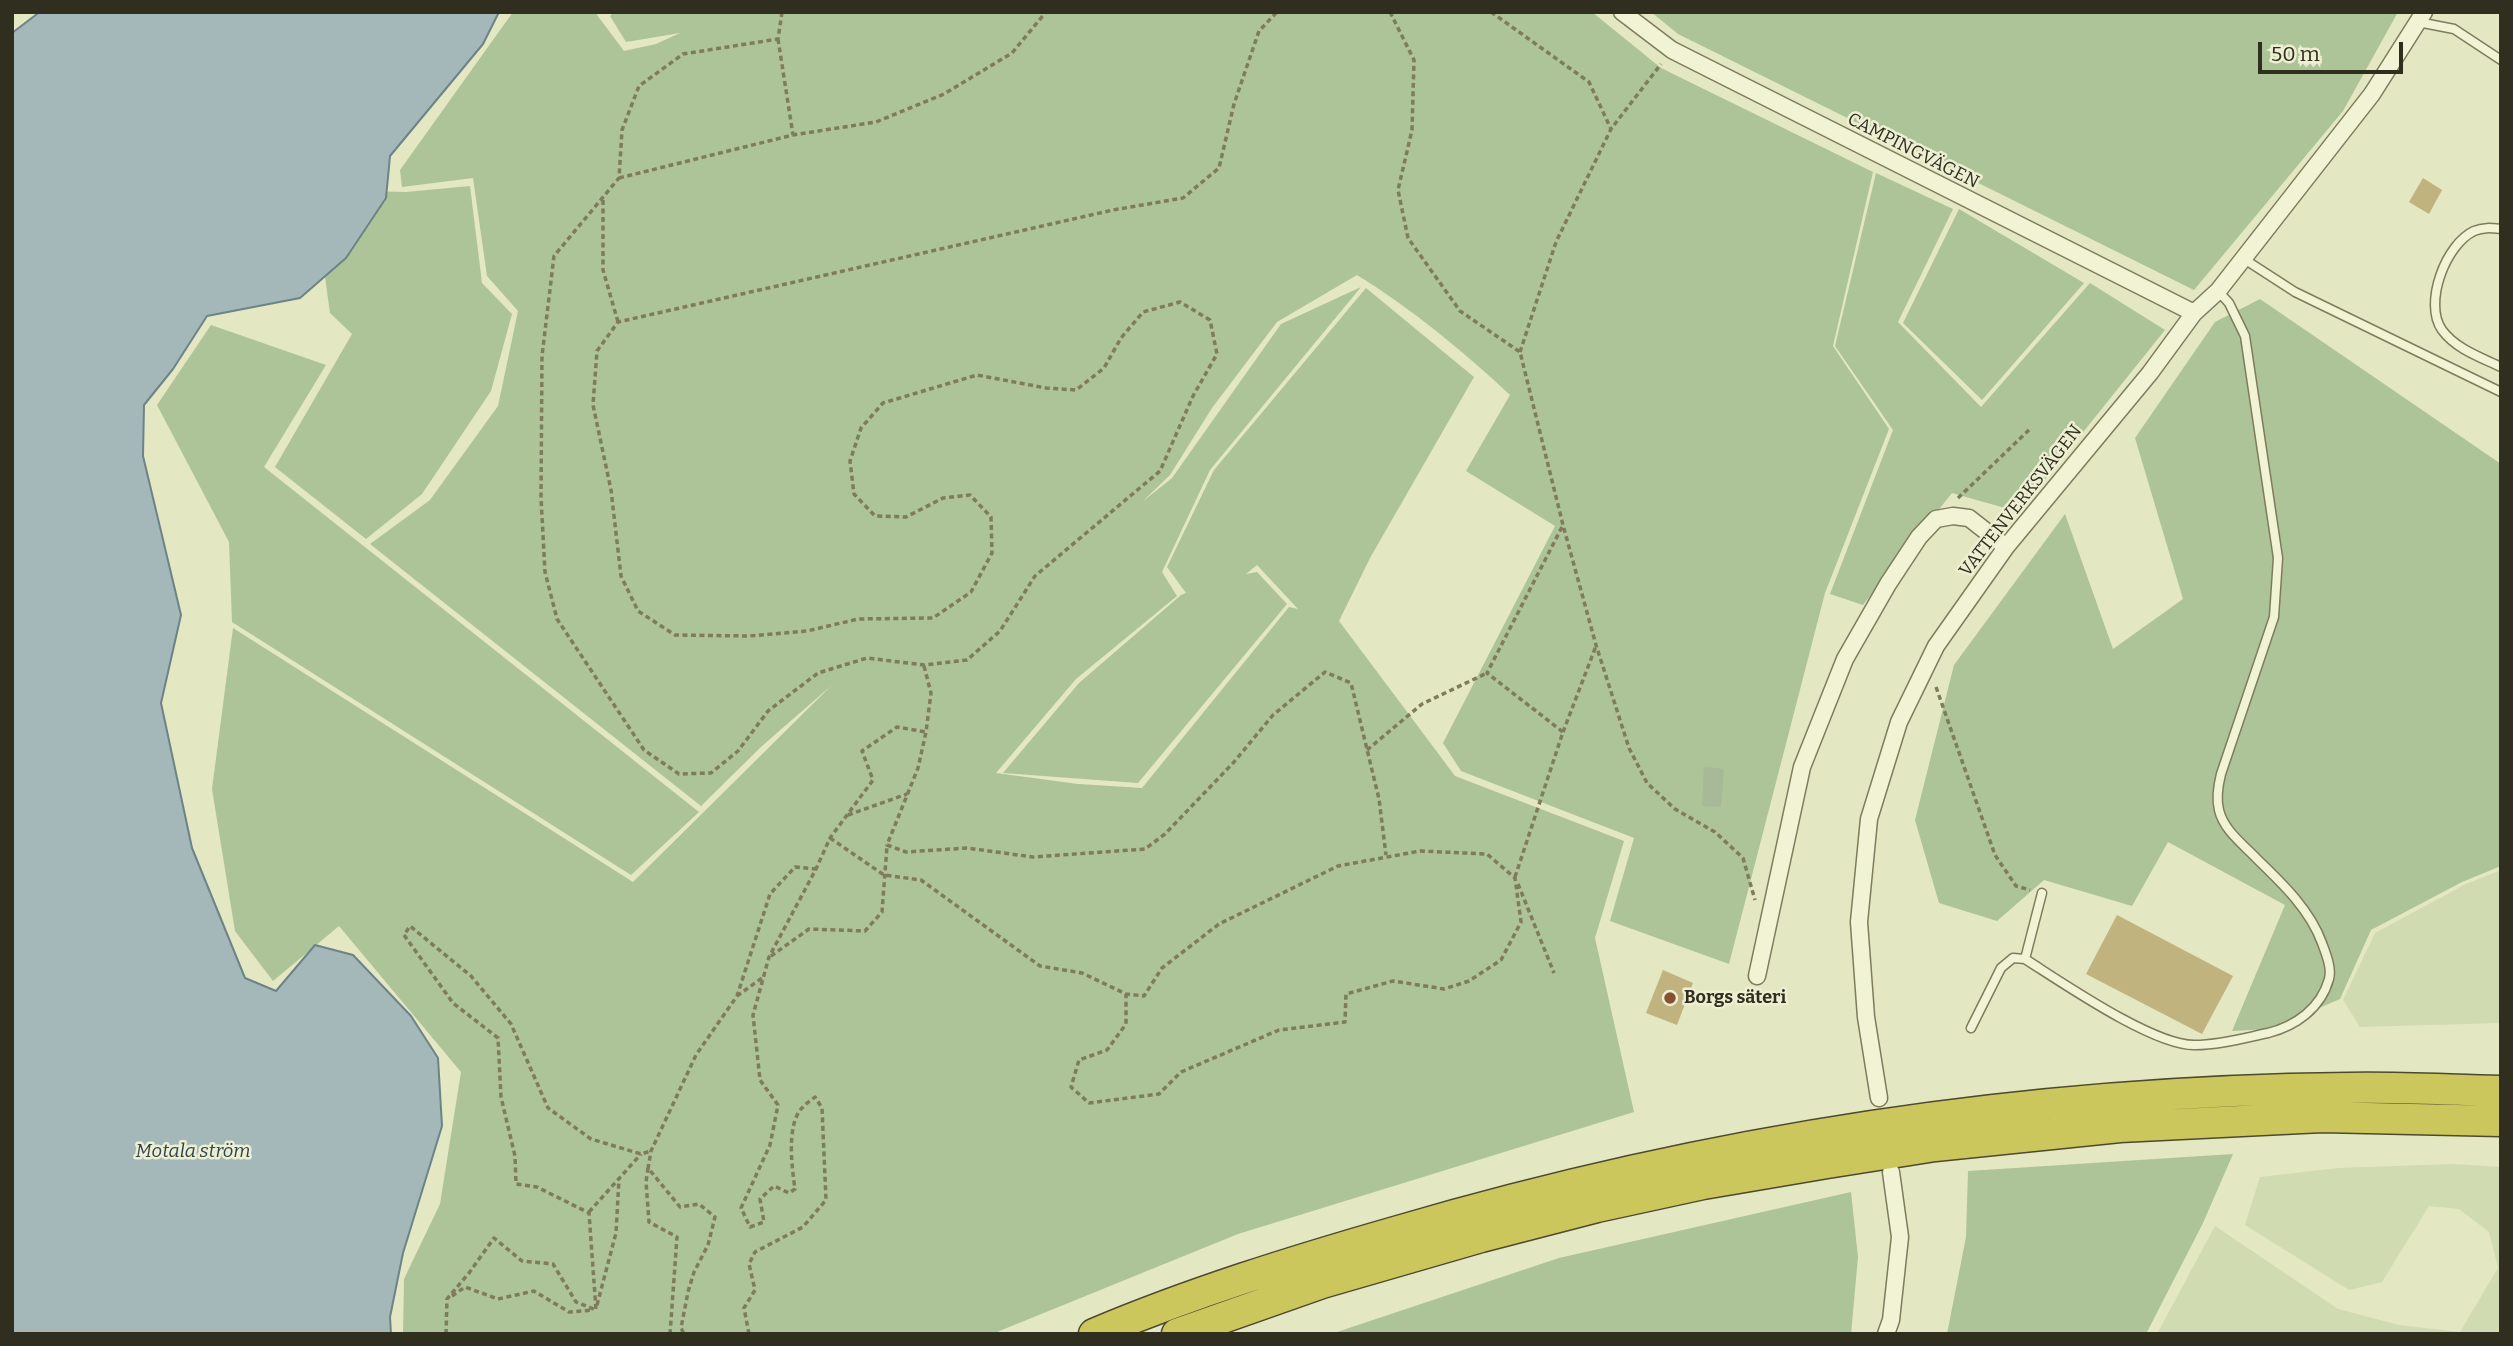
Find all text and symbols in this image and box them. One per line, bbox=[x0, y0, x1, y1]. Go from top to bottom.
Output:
scale bar bbox=[2261, 28, 2406, 72]
text: 50 m bbox=[2271, 41, 2320, 67]
street label: CAMPINGVÄGEN bbox=[1844, 109, 1982, 193]
street label: VATTENVERKSVÄGEN bbox=[1955, 421, 2087, 581]
place label: Borgs säteri bbox=[1684, 987, 1786, 1009]
marker: Borgs säteri bbox=[1662, 990, 1678, 1006]
water label: Motala ström bbox=[135, 1141, 251, 1163]

